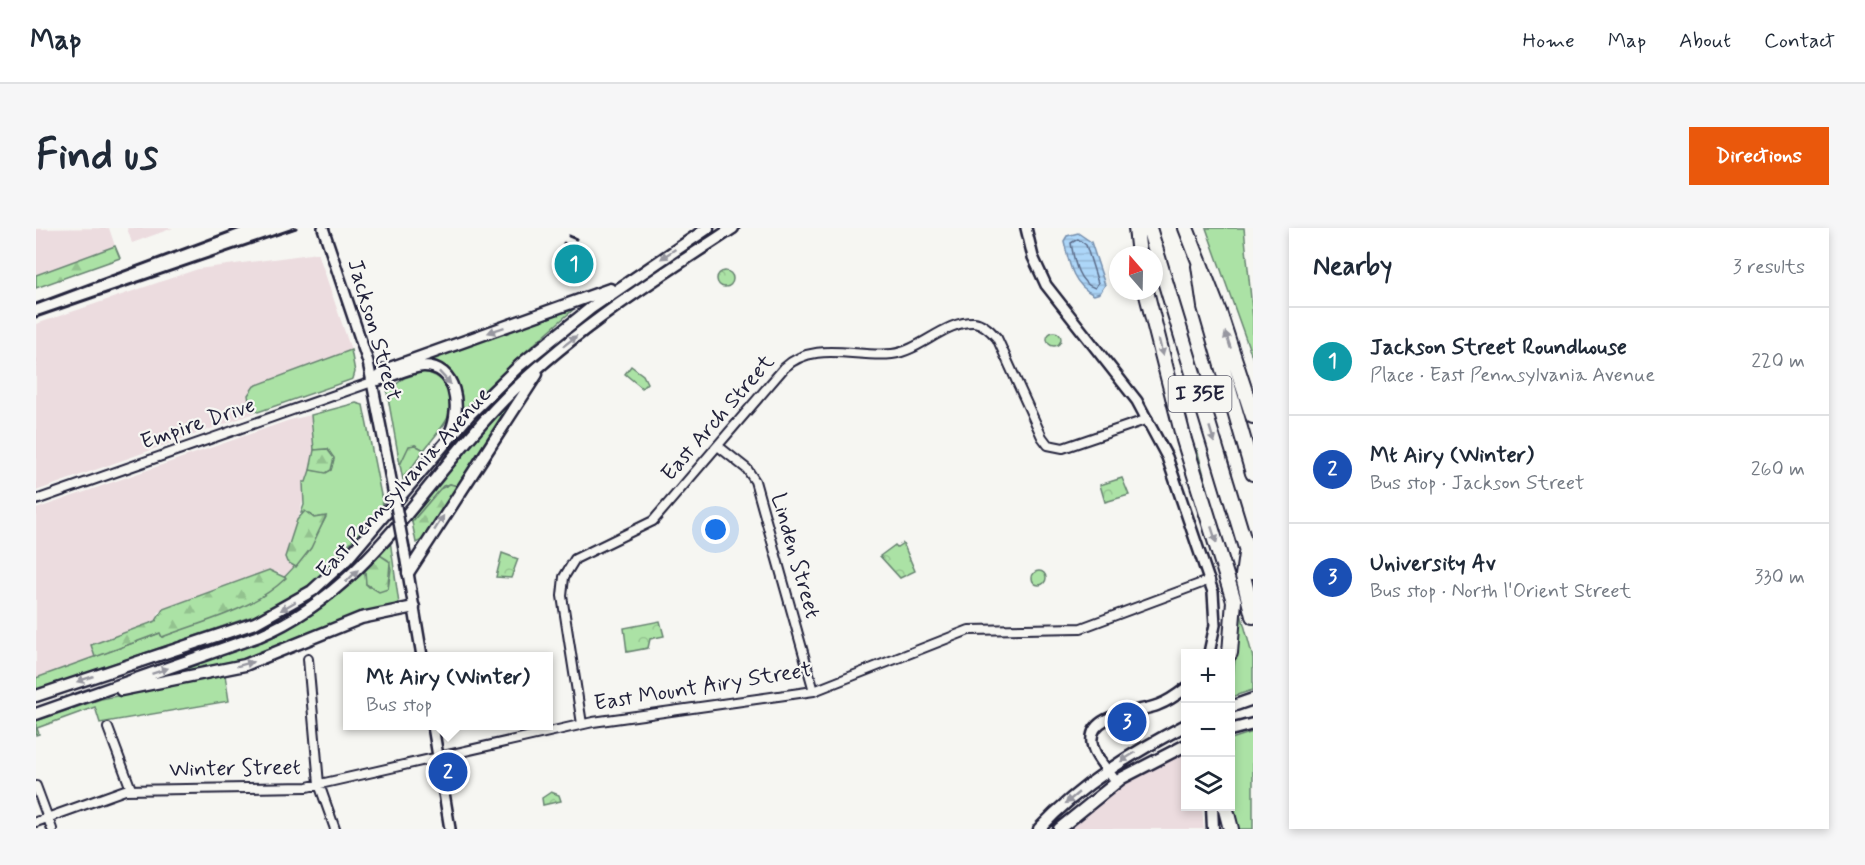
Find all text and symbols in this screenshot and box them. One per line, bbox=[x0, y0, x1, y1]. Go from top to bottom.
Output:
text: Map bbox=[30, 23, 81, 60]
text: Home bbox=[1523, 27, 1575, 55]
text: Map bbox=[1608, 27, 1646, 55]
text: About bbox=[1679, 27, 1731, 55]
text: Contact bbox=[1764, 27, 1835, 55]
button: Directions bbox=[1689, 127, 1829, 185]
text: Find us bbox=[36, 129, 158, 184]
pin: 1 bbox=[554, 242, 594, 286]
north arrow bbox=[1109, 246, 1163, 300]
one-way arrow bbox=[661, 248, 677, 260]
text: Nearby bbox=[1313, 250, 1392, 284]
text: 3 results bbox=[1733, 254, 1805, 281]
street label: Jackson Street bbox=[340, 256, 408, 404]
one-way arrow bbox=[487, 326, 505, 336]
one-way arrow bbox=[1223, 331, 1233, 349]
text: Jackson Street Roundhouse bbox=[1370, 334, 1627, 362]
one-way arrow bbox=[562, 336, 577, 348]
one-way arrow bbox=[1157, 338, 1167, 357]
text: 1 bbox=[1328, 348, 1337, 375]
text: 220 m bbox=[1751, 348, 1805, 375]
street label: East Arch Street bbox=[655, 349, 781, 487]
text: Place · East Pennsylvania Avenue bbox=[1370, 362, 1655, 389]
one-way arrow bbox=[438, 370, 452, 385]
road number: I 35E bbox=[1168, 376, 1232, 412]
street label: East Pennsylvania Avenue bbox=[311, 381, 498, 585]
street label: Empire Drive bbox=[137, 391, 259, 457]
one-way arrow bbox=[1208, 426, 1217, 444]
text: Mt Airy (Winter) bbox=[1370, 442, 1534, 470]
text: 2 bbox=[1328, 456, 1337, 483]
text: 260 m bbox=[1751, 456, 1805, 483]
text: Bus stop · Jackson Street bbox=[1370, 470, 1584, 497]
street label: Linden Street bbox=[764, 490, 826, 622]
one-way arrow bbox=[434, 515, 445, 531]
your location bbox=[701, 515, 730, 544]
one-way arrow bbox=[1210, 526, 1219, 544]
text: University Av bbox=[1370, 550, 1496, 578]
text: 3 bbox=[1328, 564, 1337, 591]
text: 330 m bbox=[1754, 564, 1805, 591]
one-way arrow bbox=[344, 569, 359, 583]
text: Bus stop · North l'Orient Street bbox=[1370, 578, 1631, 605]
one-way arrow bbox=[280, 601, 296, 612]
map controls bbox=[1181, 649, 1235, 811]
button: + bbox=[1181, 649, 1235, 703]
popup bbox=[343, 652, 553, 730]
street label: East Mount Airy Street bbox=[592, 656, 814, 718]
one-way arrow bbox=[236, 659, 254, 669]
text: Mt Airy (Winter) bbox=[366, 664, 530, 692]
one-way arrow bbox=[151, 665, 169, 675]
one-way arrow bbox=[75, 674, 93, 684]
text: Bus stop bbox=[366, 692, 432, 719]
pin: 3 bbox=[1108, 700, 1146, 744]
button: − bbox=[1181, 703, 1235, 757]
pin: 2 bbox=[428, 750, 468, 794]
one-way arrow bbox=[1120, 752, 1136, 763]
street label: Winter Street bbox=[169, 754, 301, 784]
button: layers bbox=[1181, 757, 1235, 811]
one-way arrow bbox=[1064, 791, 1080, 804]

